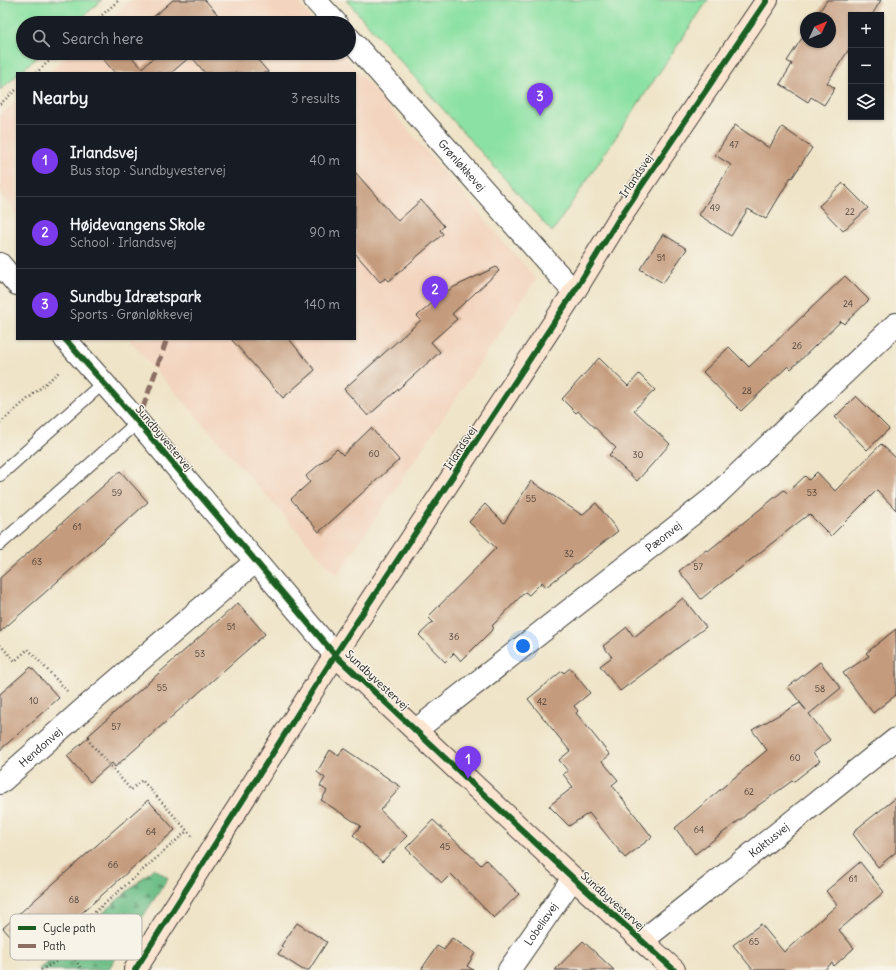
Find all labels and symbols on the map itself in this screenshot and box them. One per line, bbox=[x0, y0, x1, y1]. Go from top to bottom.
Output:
north arrow bbox=[800, 12, 836, 48]
pin: 3 bbox=[527, 83, 553, 116]
street label: Grønløkkevej bbox=[435, 137, 488, 194]
house number: 47 bbox=[729, 139, 739, 150]
street label: Irlandsvej bbox=[616, 152, 656, 200]
house number: 49 bbox=[710, 202, 720, 213]
house number: 22 bbox=[845, 206, 855, 217]
house number: 51 bbox=[657, 252, 665, 263]
pin: 2 bbox=[422, 276, 448, 309]
house number: 24 bbox=[843, 298, 853, 309]
house number: 26 bbox=[792, 340, 802, 351]
house number: 28 bbox=[742, 385, 752, 396]
street label: Sundbyvestervej bbox=[132, 402, 196, 474]
street label: Irlandsvej bbox=[441, 423, 479, 473]
house number: 60 bbox=[368, 448, 380, 459]
house number: 30 bbox=[632, 449, 644, 460]
house number: 59 bbox=[112, 487, 122, 498]
house number: 53 bbox=[807, 487, 817, 498]
house number: 55 bbox=[526, 493, 536, 504]
street label: Pæonvej bbox=[643, 518, 684, 555]
house number: 61 bbox=[73, 521, 81, 532]
house number: 32 bbox=[564, 548, 574, 559]
house number: 63 bbox=[32, 556, 42, 567]
house number: 57 bbox=[693, 561, 703, 572]
house number: 51 bbox=[227, 621, 235, 632]
house number: 36 bbox=[449, 631, 459, 642]
your location bbox=[513, 636, 533, 656]
street label: Sundbyvestervej bbox=[342, 647, 412, 713]
house number: 53 bbox=[195, 648, 205, 659]
house number: 55 bbox=[157, 682, 167, 693]
house number: 58 bbox=[815, 683, 825, 694]
house number: 10 bbox=[29, 695, 39, 706]
house number: 42 bbox=[537, 696, 547, 707]
house number: 57 bbox=[111, 721, 121, 732]
street label: Hendonvej bbox=[16, 724, 65, 770]
pin: 1 bbox=[455, 746, 481, 779]
house number: 60 bbox=[789, 752, 801, 763]
house number: 62 bbox=[744, 786, 754, 797]
street label: Kaktusvej bbox=[746, 820, 792, 860]
house number: 64 bbox=[694, 824, 704, 835]
house number: 64 bbox=[146, 826, 156, 837]
house number: 45 bbox=[440, 841, 450, 852]
house number: 66 bbox=[108, 859, 118, 870]
street label: Sundbyvestervej bbox=[578, 868, 648, 934]
house number: 61 bbox=[849, 873, 857, 884]
house number: 68 bbox=[69, 894, 79, 905]
street label: Lobeliavej bbox=[521, 900, 561, 948]
legend bbox=[10, 914, 142, 960]
text: Cycle path bbox=[43, 921, 96, 935]
house number: 65 bbox=[749, 936, 759, 947]
text: Path bbox=[43, 939, 66, 953]

